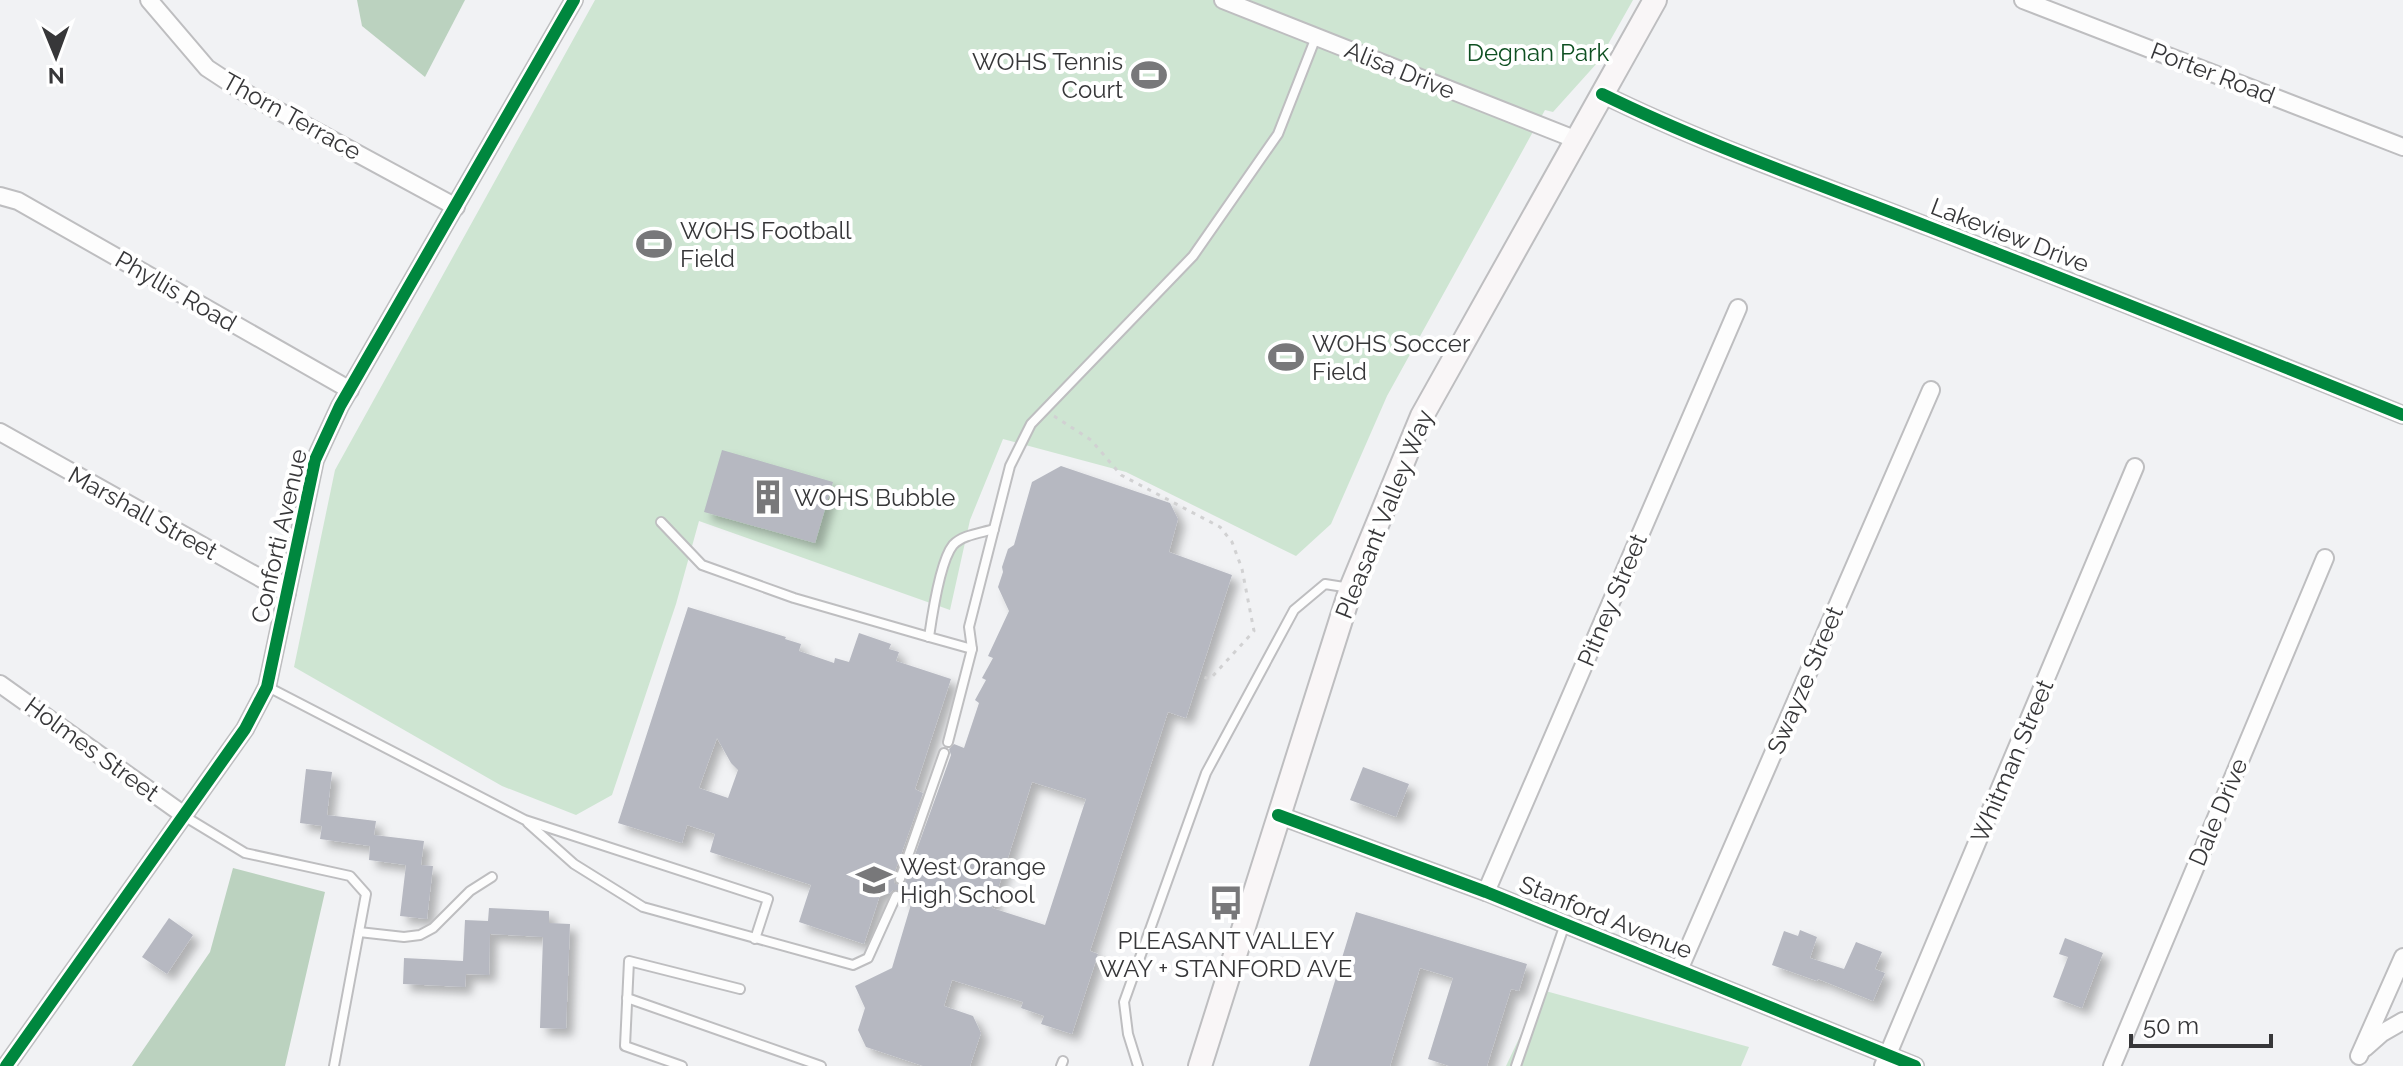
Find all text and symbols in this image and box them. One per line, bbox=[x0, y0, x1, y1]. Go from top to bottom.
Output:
north arrow bbox=[16, 16, 96, 96]
street label: Alisa Drive bbox=[1341, 35, 1459, 105]
street label: Porter Road bbox=[2147, 36, 2279, 110]
park label: Degnan Park bbox=[1467, 38, 1609, 67]
place label: WOHS Tennis Court bbox=[972, 47, 1123, 104]
sports icon: WOHS Tennis Court bbox=[1130, 56, 1168, 94]
text: N bbox=[48, 63, 65, 89]
street label: Thorn Terrace bbox=[218, 66, 366, 166]
street label: Lakeview Drive bbox=[1927, 192, 2093, 278]
place label: WOHS Football Field bbox=[680, 216, 852, 273]
sports icon: WOHS Football Field bbox=[635, 225, 673, 263]
street label: Phyllis Road bbox=[110, 245, 242, 337]
place label: WOHS Soccer Field bbox=[1312, 329, 1471, 386]
sports icon: WOHS Soccer Field bbox=[1267, 338, 1305, 376]
street label: Pleasant Valley Way bbox=[1329, 405, 1439, 623]
street label: Conforti Avenue bbox=[245, 446, 313, 626]
street label: Marshall Street bbox=[63, 460, 223, 566]
building icon: WOHS Bubble bbox=[749, 478, 787, 516]
place label: WOHS Bubble bbox=[794, 483, 955, 512]
street label: Pitney Street bbox=[1571, 529, 1653, 671]
street label: Swayze Street bbox=[1761, 602, 1849, 758]
street label: Whitman Street bbox=[1965, 675, 2059, 847]
street label: Holmes Street bbox=[19, 691, 165, 807]
street label: Dale Drive bbox=[2182, 754, 2254, 870]
place label: West Orange High School bbox=[900, 852, 1046, 909]
school or university icon: West Orange High School bbox=[855, 861, 893, 899]
street label: Stanford Avenue bbox=[1515, 869, 1697, 965]
bus stop icon: PLEASANT VALLEY WAY + STANFORD AVE bbox=[1207, 884, 1245, 922]
place label: PLEASANT VALLEY WAY + STANFORD AVE bbox=[1099, 926, 1353, 983]
scale bar bbox=[2131, 998, 2271, 1048]
text: 50 m bbox=[2143, 1011, 2199, 1040]

